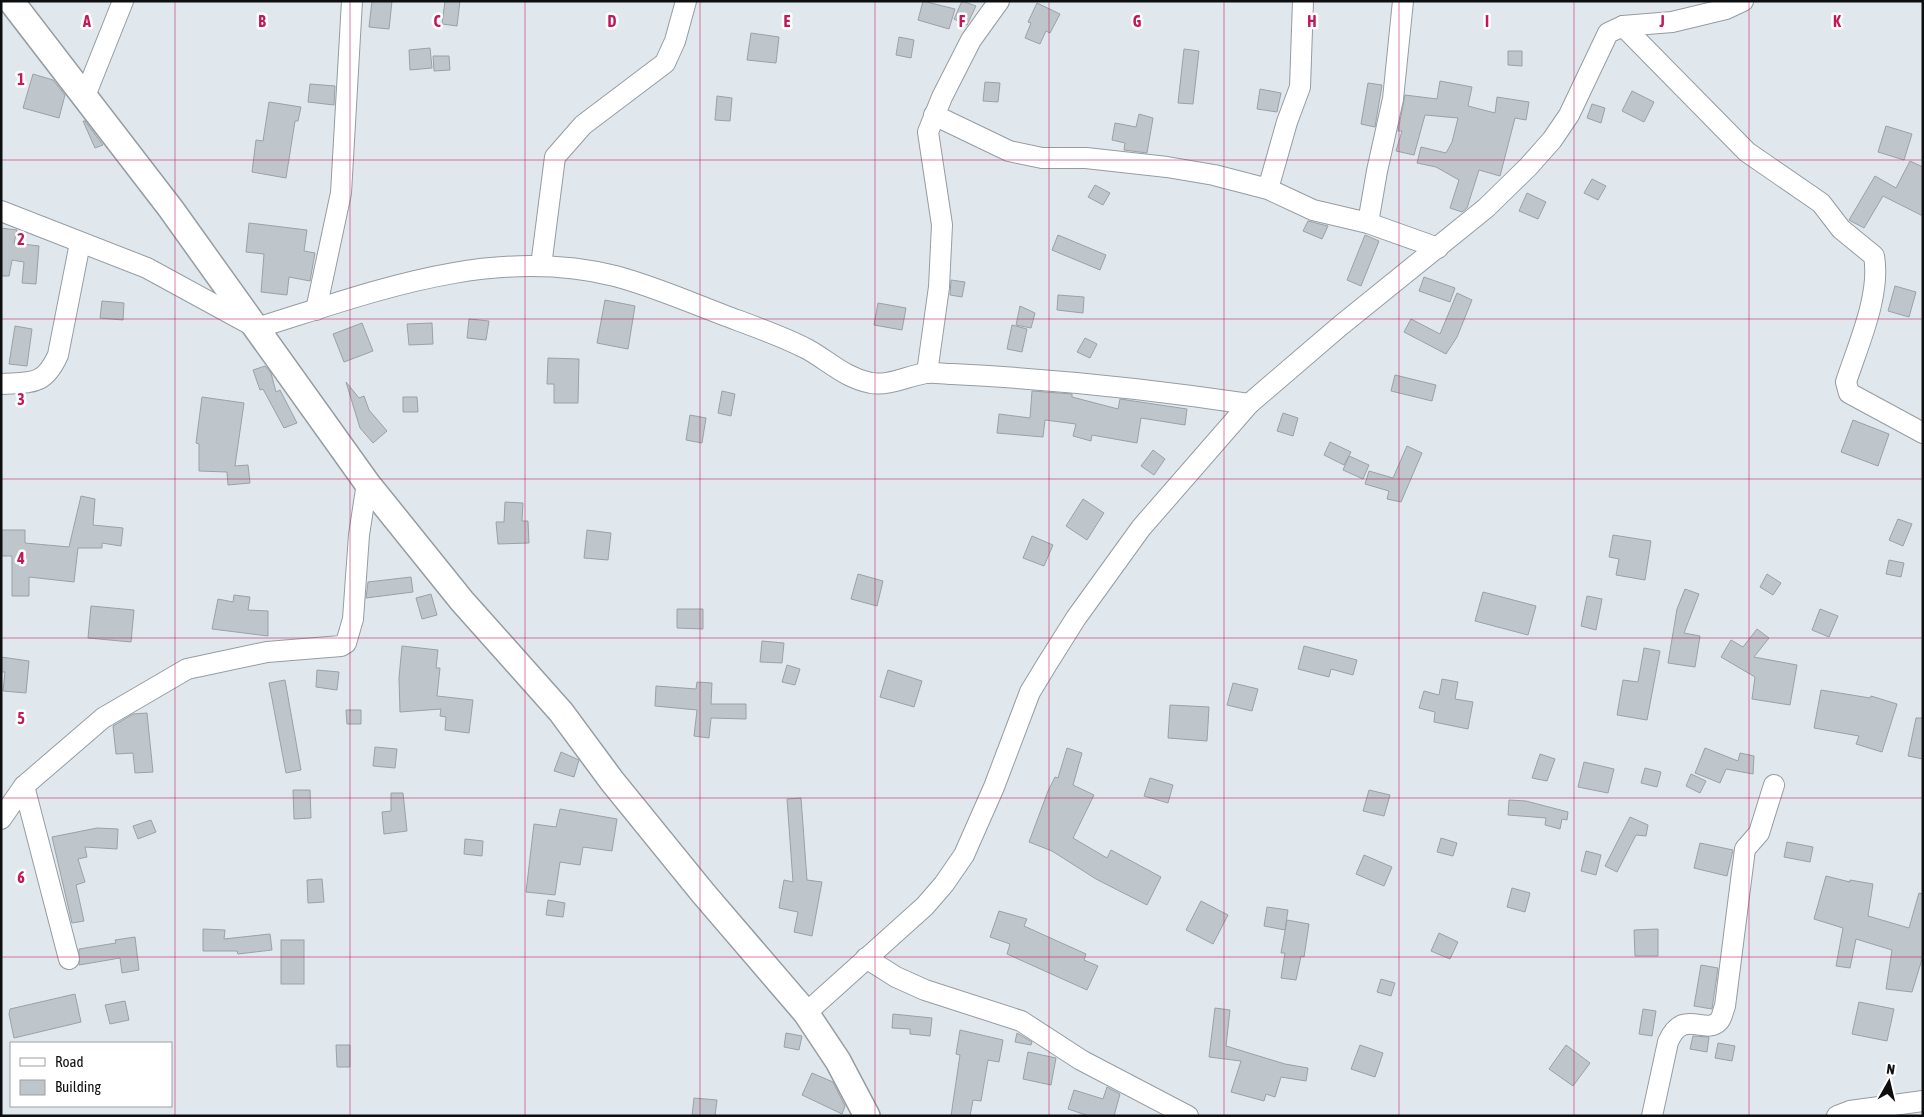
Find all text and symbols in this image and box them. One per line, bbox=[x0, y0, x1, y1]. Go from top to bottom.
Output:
text: A bbox=[82, 12, 91, 30]
text: B bbox=[258, 12, 266, 30]
text: C bbox=[433, 12, 441, 30]
text: D bbox=[608, 12, 617, 30]
text: E bbox=[784, 12, 791, 30]
text: F bbox=[959, 12, 966, 30]
text: G bbox=[1133, 12, 1142, 30]
text: H bbox=[1307, 12, 1317, 30]
text: I bbox=[1485, 12, 1489, 30]
text: J bbox=[1658, 12, 1665, 30]
text: K bbox=[1833, 12, 1841, 30]
text: 1 bbox=[17, 70, 25, 88]
text: 2 bbox=[17, 230, 25, 248]
text: 3 bbox=[17, 390, 25, 408]
text: 4 bbox=[16, 549, 25, 567]
text: 5 bbox=[17, 709, 25, 727]
text: 6 bbox=[17, 868, 25, 886]
legend bbox=[10, 1042, 172, 1107]
text: Road bbox=[55, 1053, 84, 1070]
north arrow bbox=[1864, 1057, 1914, 1107]
text: N bbox=[1886, 1061, 1896, 1078]
text: Building bbox=[55, 1078, 101, 1095]

